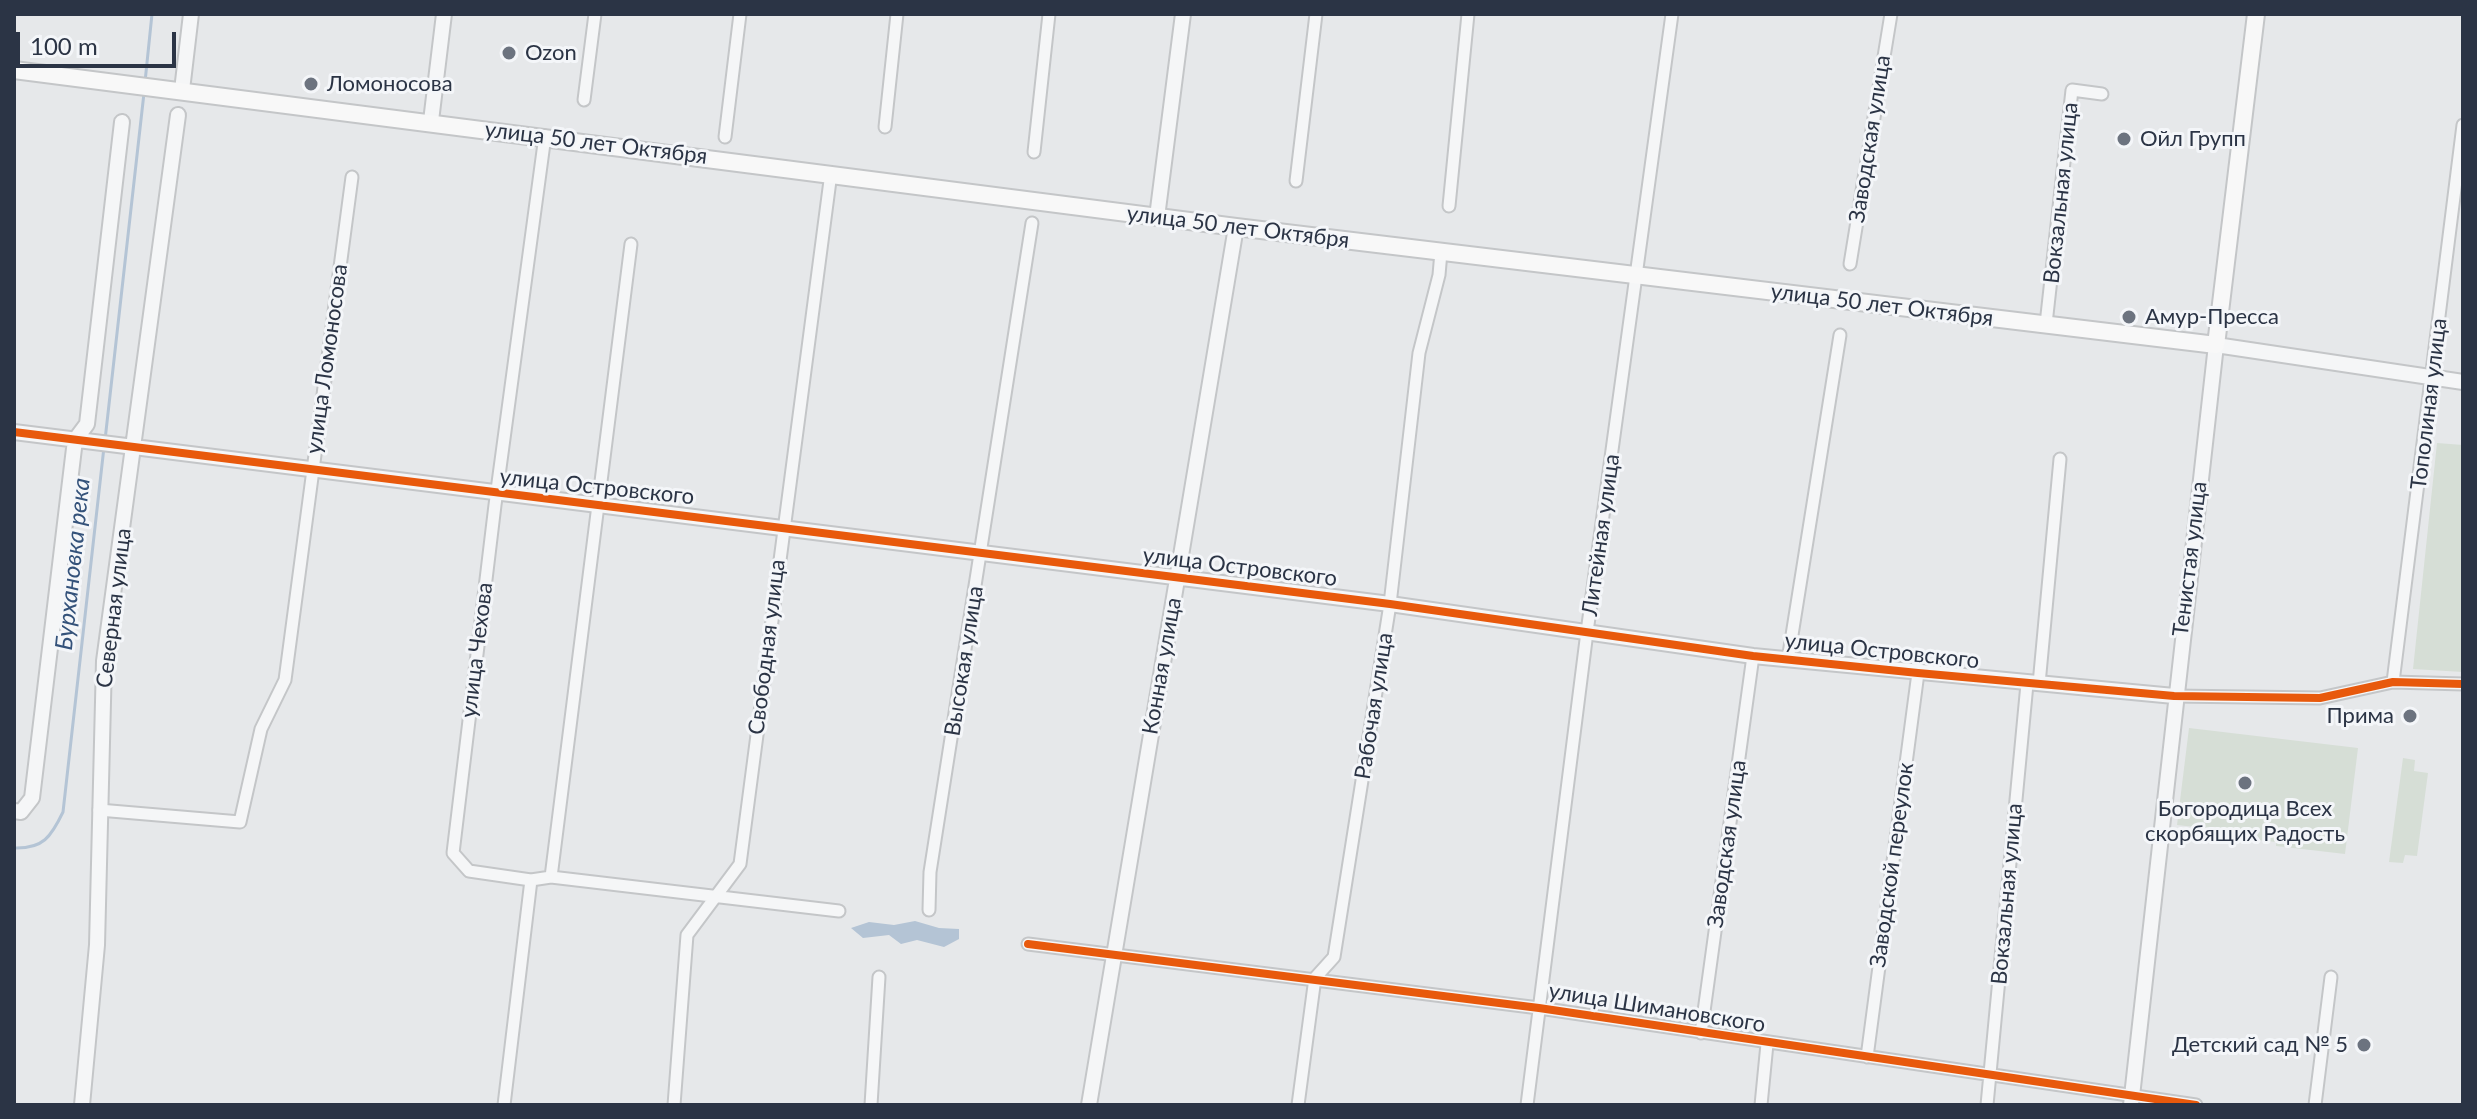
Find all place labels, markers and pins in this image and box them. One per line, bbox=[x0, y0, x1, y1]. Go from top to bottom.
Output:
place label: Ozon bbox=[525, 40, 577, 66]
marker: Ozon bbox=[500, 44, 518, 62]
place label: Ломоносова bbox=[327, 71, 453, 97]
marker: Ломоносова bbox=[302, 75, 320, 93]
place label: Ойл Групп bbox=[2140, 126, 2246, 152]
marker: Ойл Групп bbox=[2115, 130, 2133, 148]
place label: Амур-Пресса bbox=[2145, 304, 2279, 330]
marker: Амур-Пресса bbox=[2120, 308, 2138, 326]
place label: Прима bbox=[2327, 703, 2394, 729]
marker: Прима bbox=[2401, 707, 2419, 725]
marker: Богородица Всех скорбящих Радость bbox=[2236, 774, 2254, 792]
place label: Богородица Всех скорбящих Радость bbox=[2145, 796, 2345, 848]
place label: Детский сад № 5 bbox=[2172, 1032, 2348, 1058]
marker: Детский сад № 5 bbox=[2355, 1036, 2373, 1054]

